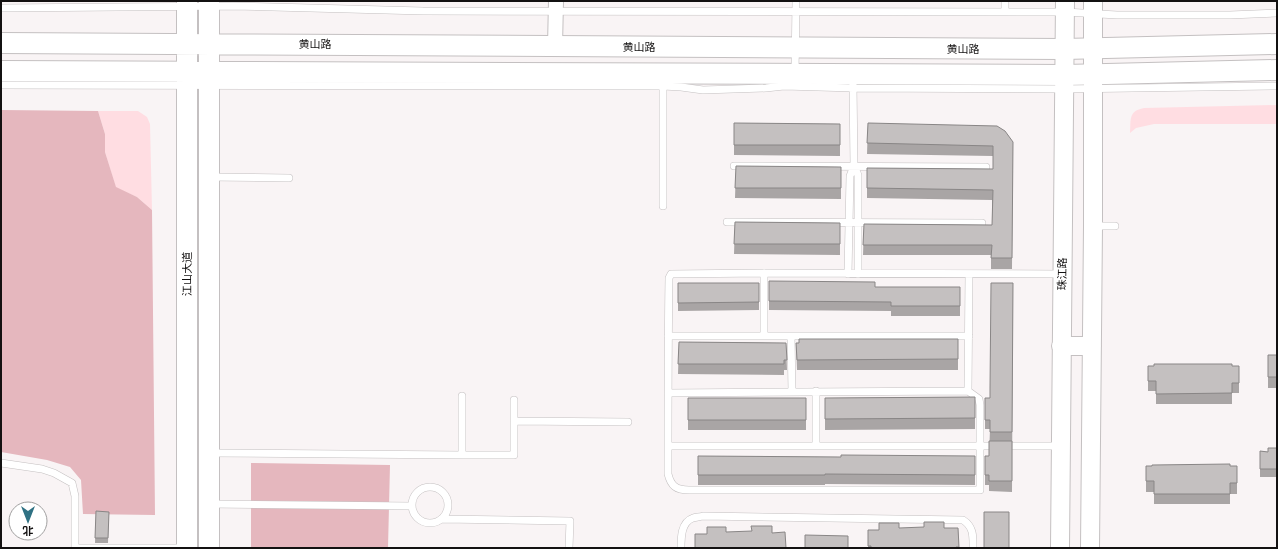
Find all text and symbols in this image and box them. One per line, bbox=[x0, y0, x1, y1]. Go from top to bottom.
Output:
street label: 黄山路 bbox=[299, 38, 332, 50]
street label: 黄山路 bbox=[623, 41, 656, 53]
street label: 黄山路 bbox=[947, 43, 980, 55]
street label: 江山大道 bbox=[181, 252, 193, 296]
street label: 珠江路 bbox=[1056, 257, 1068, 291]
north arrow bbox=[8, 501, 48, 541]
text: 北 bbox=[23, 525, 34, 537]

